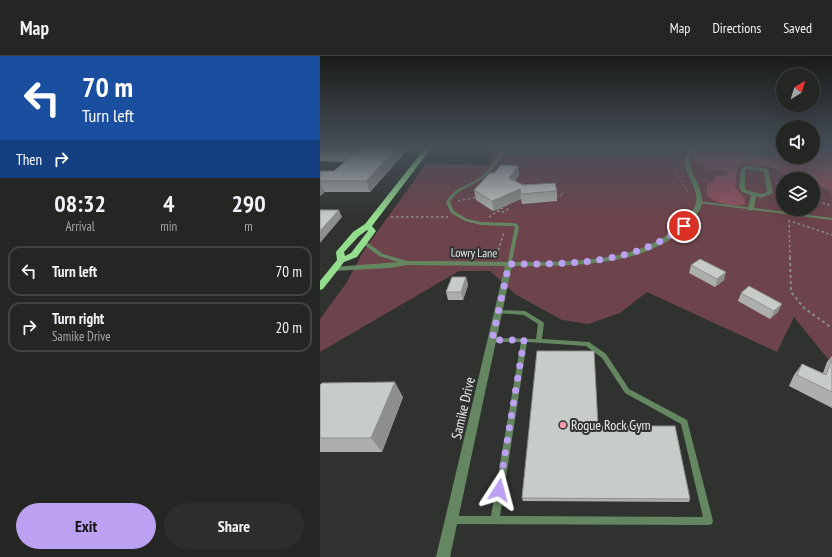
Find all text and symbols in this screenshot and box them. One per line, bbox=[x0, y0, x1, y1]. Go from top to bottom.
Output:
text: Map bbox=[20, 16, 49, 40]
text: Map bbox=[670, 19, 690, 37]
text: Directions bbox=[712, 19, 761, 37]
text: Saved bbox=[783, 19, 812, 37]
text: 70 m bbox=[82, 68, 133, 105]
north arrow bbox=[776, 68, 820, 112]
map controls bbox=[776, 68, 820, 216]
icon: left bbox=[16, 72, 68, 124]
text: Turn left bbox=[82, 104, 134, 127]
button: sound bbox=[776, 120, 820, 164]
icon: right bbox=[50, 148, 72, 170]
text: Then bbox=[16, 150, 42, 169]
button: layers bbox=[776, 172, 820, 216]
text: 08:32 bbox=[54, 188, 106, 219]
text: 4 bbox=[163, 188, 174, 219]
text: 290 bbox=[231, 188, 266, 219]
pin bbox=[667, 209, 701, 243]
icon: arrive bbox=[673, 215, 695, 237]
text: Arrival bbox=[65, 218, 95, 235]
text: min bbox=[160, 218, 177, 235]
text: m bbox=[244, 218, 253, 235]
street label: Lowry Lane bbox=[451, 245, 497, 260]
icon: left bbox=[18, 260, 40, 282]
text: Turn left bbox=[52, 262, 97, 281]
text: 70 m bbox=[276, 262, 302, 281]
text: Turn right bbox=[52, 309, 104, 328]
icon: right bbox=[18, 316, 40, 338]
text: 20 m bbox=[276, 318, 302, 337]
text: Samike Drive bbox=[52, 328, 111, 345]
street label: Samike Drive bbox=[447, 375, 479, 441]
place label: Rogue Rock Gym bbox=[571, 416, 651, 434]
marker: Rogue Rock Gym bbox=[558, 420, 568, 430]
position arrow bbox=[478, 469, 520, 511]
button: Exit bbox=[16, 503, 156, 549]
button: Share bbox=[164, 503, 304, 549]

